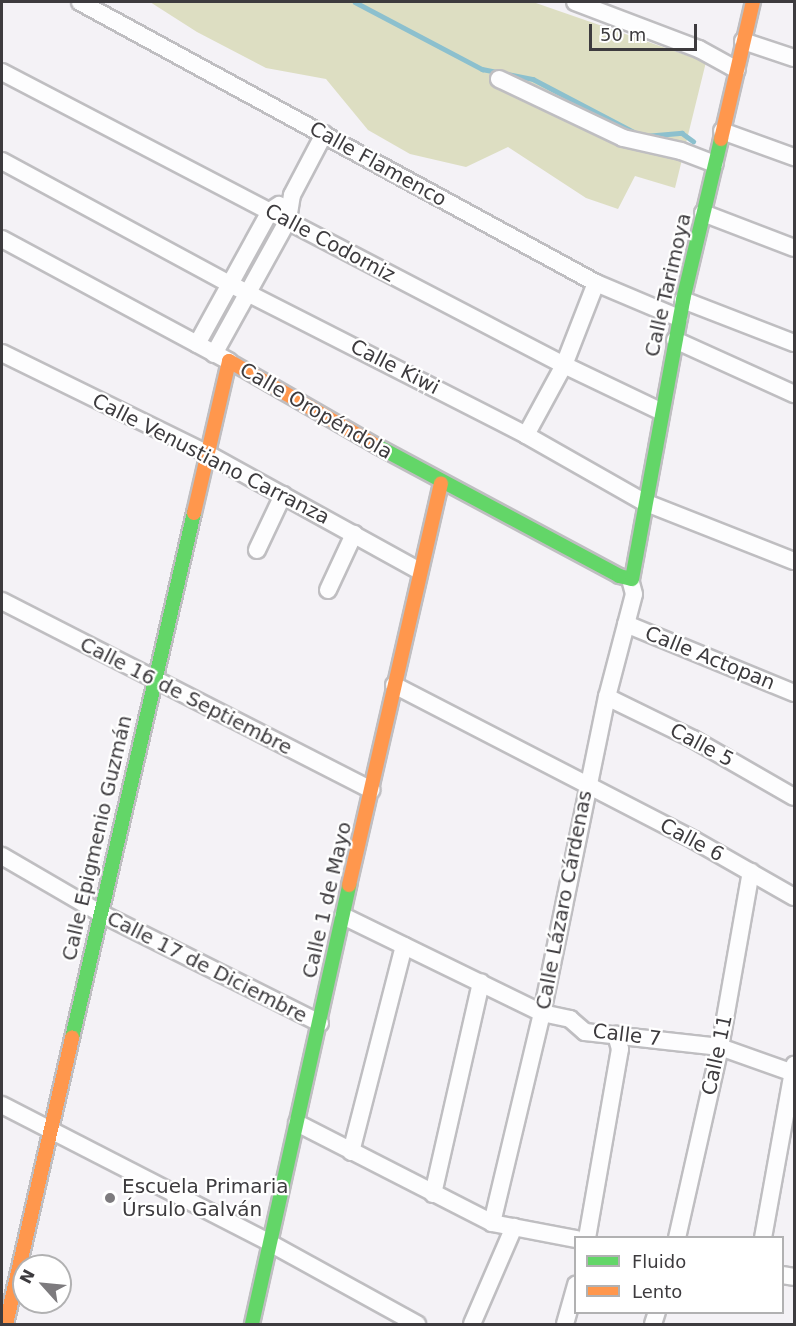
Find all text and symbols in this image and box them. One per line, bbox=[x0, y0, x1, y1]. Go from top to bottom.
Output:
scale bar bbox=[592, 12, 700, 50]
text: 50 m bbox=[600, 24, 646, 45]
street label: Calle Flamenco bbox=[305, 116, 451, 212]
street label: Calle Codorniz bbox=[261, 199, 399, 287]
street label: Calle Tarimoya bbox=[640, 211, 696, 359]
street label: Calle Kiwi bbox=[347, 334, 443, 400]
street label: Calle Oropéndola bbox=[235, 358, 397, 464]
street label: Calle Venustiano Carranza bbox=[88, 389, 334, 529]
street label: Calle Actopan bbox=[642, 621, 778, 695]
street label: Calle 16 de Septiembre bbox=[76, 632, 296, 760]
street label: Calle Epigmenio Guzmán bbox=[57, 713, 137, 963]
street label: Calle 5 bbox=[666, 718, 738, 772]
street label: Calle Lázaro Cárdenas bbox=[531, 788, 597, 1012]
street label: Calle 6 bbox=[656, 813, 728, 867]
street label: Calle 1 de Mayo bbox=[297, 819, 357, 981]
street label: Calle 17 de Diciembre bbox=[103, 906, 311, 1028]
street label: Calle 11 bbox=[697, 1013, 737, 1097]
street label: Calle 7 bbox=[591, 1019, 663, 1051]
place label: Escuela Primaria Úrsulo Galván bbox=[122, 1174, 288, 1221]
marker: Escuela Primaria Úrsulo Galván bbox=[103, 1191, 117, 1205]
legend bbox=[574, 1236, 784, 1314]
text: Fluido bbox=[632, 1251, 686, 1272]
north arrow bbox=[12, 1254, 72, 1314]
text: N bbox=[16, 1266, 39, 1287]
text: Lento bbox=[632, 1281, 682, 1302]

